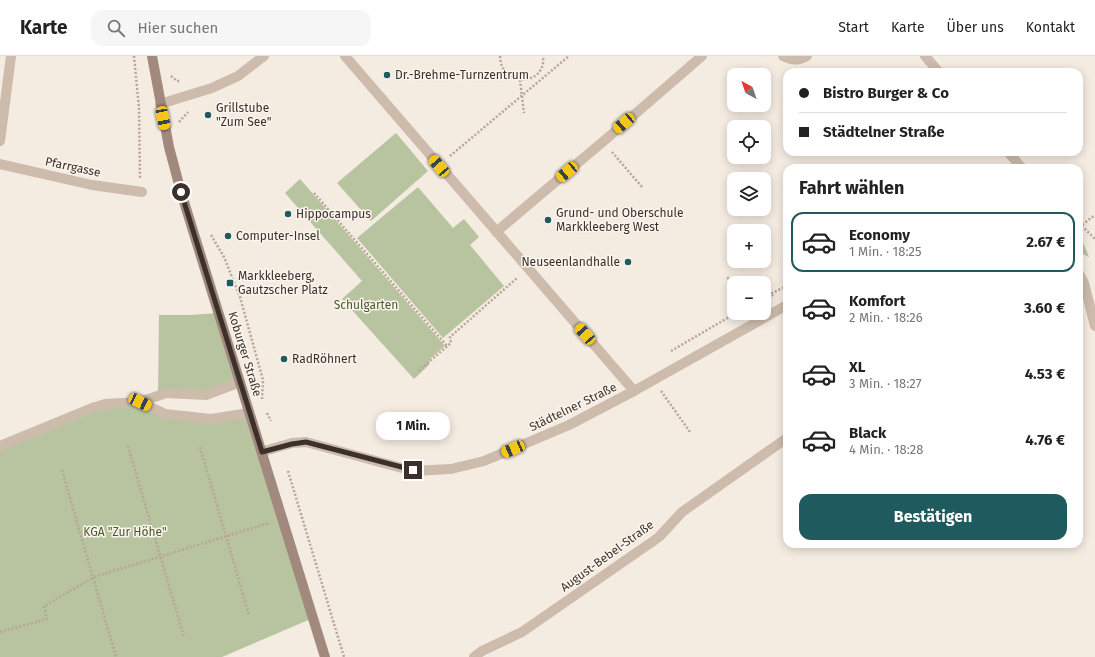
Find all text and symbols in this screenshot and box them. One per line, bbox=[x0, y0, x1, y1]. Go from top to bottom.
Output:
search box bbox=[91, 10, 371, 46]
text: Karte bbox=[20, 16, 67, 39]
icon: search bbox=[105, 17, 127, 39]
text: Hier suchen bbox=[137, 19, 218, 37]
text: Start bbox=[838, 19, 869, 36]
text: Karte bbox=[891, 19, 925, 36]
text: Über uns bbox=[947, 19, 1004, 36]
text: Kontakt bbox=[1026, 19, 1075, 36]
place label: Dr.-Brehme-Turnzentrum bbox=[395, 68, 529, 82]
north arrow bbox=[727, 68, 771, 112]
map controls bbox=[727, 68, 771, 320]
marker: Dr.-Brehme-Turnzentrum bbox=[382, 70, 392, 80]
text: Bistro Burger & Co bbox=[823, 84, 949, 102]
place label: Grillstube "Zum See" bbox=[216, 101, 272, 129]
car bbox=[155, 105, 171, 131]
marker: Grillstube "Zum See" bbox=[203, 110, 213, 120]
car bbox=[611, 111, 637, 135]
button: locate bbox=[727, 120, 771, 164]
text: Städtelner Straße bbox=[823, 123, 945, 141]
car bbox=[427, 153, 451, 179]
street label: Pfarrgasse bbox=[44, 154, 102, 180]
car bbox=[554, 160, 580, 184]
button: layers bbox=[727, 172, 771, 216]
text: Fahrt wählen bbox=[799, 177, 904, 199]
route start bbox=[172, 183, 190, 201]
place label: Grund- und Oberschule Markkleeberg West bbox=[556, 206, 684, 234]
place label: Hippocampus bbox=[296, 207, 371, 221]
marker: Hippocampus bbox=[283, 209, 293, 219]
marker: Grund- und Oberschule Markkleeberg West bbox=[543, 215, 553, 225]
button: + bbox=[727, 224, 771, 268]
icon: car bbox=[801, 224, 837, 260]
text: Economy bbox=[849, 226, 910, 244]
place label: Computer-Insel bbox=[236, 229, 320, 243]
marker: Computer-Insel bbox=[223, 231, 233, 241]
text: 2.67 € bbox=[1026, 233, 1065, 251]
text: 1 Min. · 18:25 bbox=[849, 244, 921, 259]
place label: Neuseenlandhalle bbox=[521, 255, 620, 269]
marker: Neuseenlandhalle bbox=[623, 257, 633, 267]
place label: Markkleeberg, Gautzscher Platz bbox=[238, 269, 328, 297]
button: − bbox=[727, 276, 771, 320]
marker: Markkleeberg, Gautzscher Platz bbox=[225, 278, 235, 288]
icon: car bbox=[801, 290, 837, 326]
text: Komfort bbox=[849, 292, 905, 310]
park label: Schulgarten bbox=[334, 298, 398, 312]
text: 3.60 € bbox=[1024, 299, 1065, 317]
street label: Koburger Straße bbox=[225, 310, 265, 398]
text: 2 Min. · 18:26 bbox=[849, 310, 923, 325]
car bbox=[573, 321, 597, 347]
place label: RadRöhnert bbox=[292, 352, 357, 366]
marker: RadRöhnert bbox=[279, 354, 289, 364]
icon: car bbox=[801, 356, 837, 392]
text: XL bbox=[849, 358, 865, 376]
text: 4.53 € bbox=[1025, 365, 1065, 383]
text: 3 Min. · 18:27 bbox=[849, 376, 921, 391]
street label: Städtelner Straße bbox=[527, 380, 619, 434]
car bbox=[127, 391, 153, 413]
callout: 1 Min. bbox=[376, 412, 450, 440]
text: 1 Min. bbox=[396, 418, 430, 433]
icon: car bbox=[801, 422, 837, 458]
text: Black bbox=[849, 424, 886, 442]
text: 4.76 € bbox=[1025, 431, 1065, 449]
car bbox=[500, 439, 526, 459]
text: 4 Min. · 18:28 bbox=[849, 442, 923, 457]
route end bbox=[404, 461, 422, 479]
button: Bestätigen bbox=[799, 494, 1067, 540]
street label: August-Bebel-Straße bbox=[558, 517, 656, 595]
park label: KGA "Zur Höhe" bbox=[83, 525, 167, 539]

